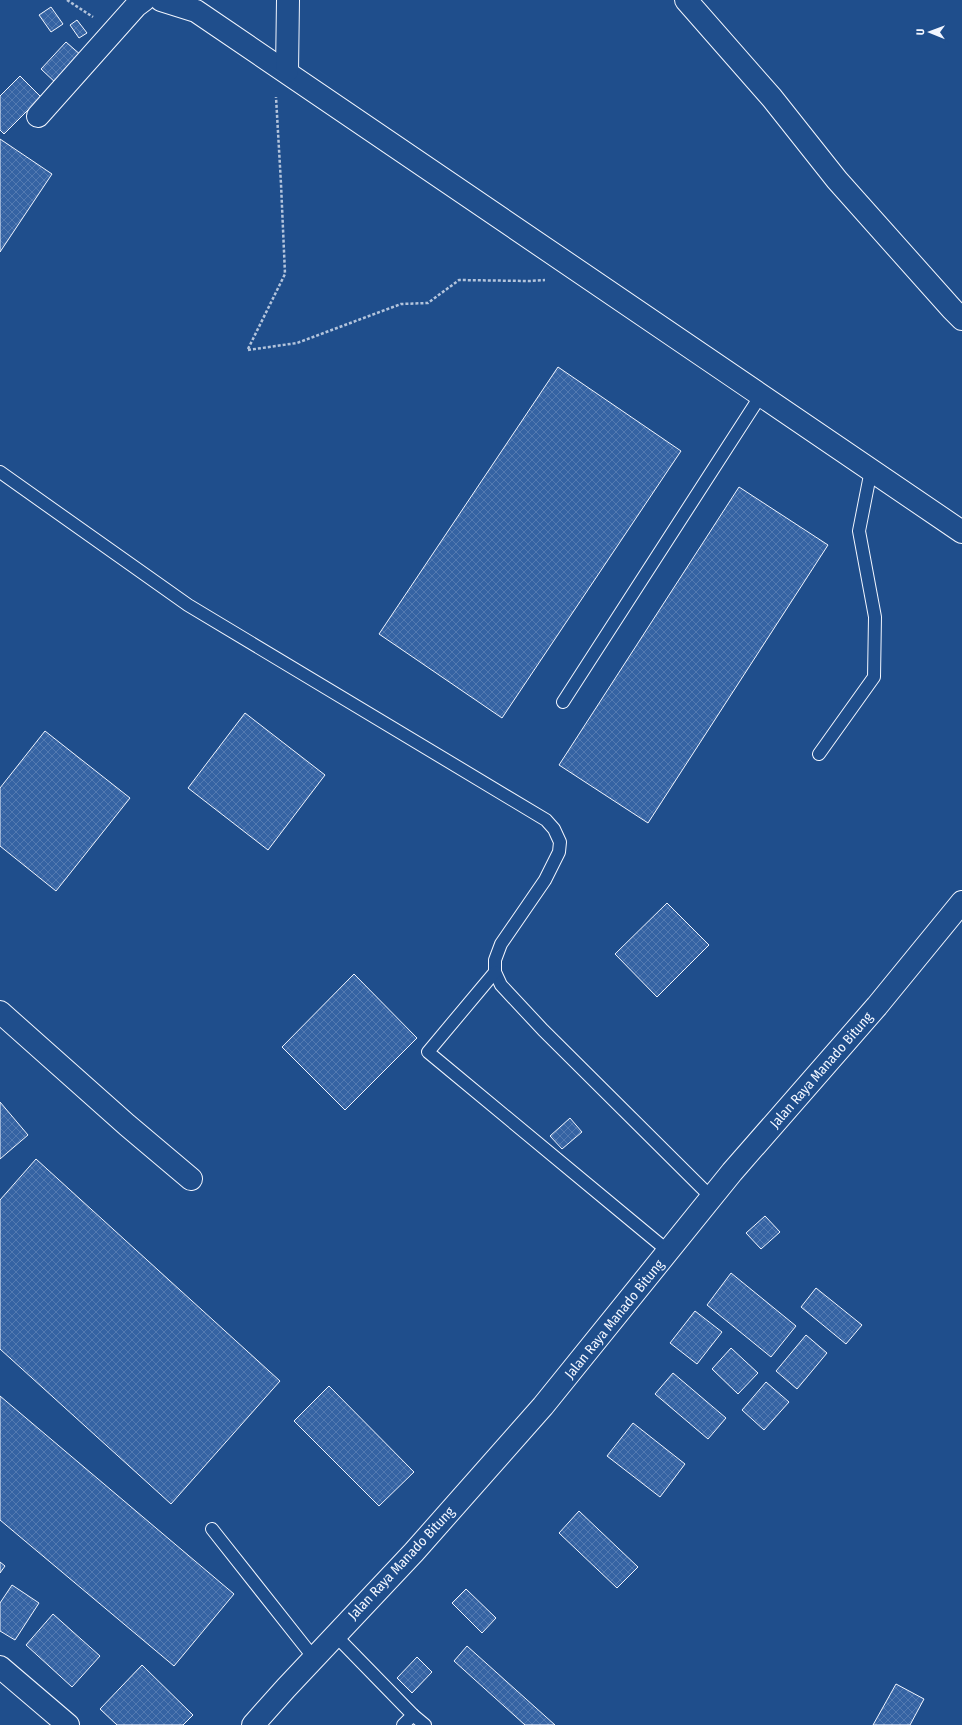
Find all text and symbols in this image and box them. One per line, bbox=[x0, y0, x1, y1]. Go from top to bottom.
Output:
north arrow bbox=[910, 12, 950, 52]
text: U bbox=[914, 28, 927, 35]
street label: Jalan Raya Manado Bitung bbox=[766, 1008, 877, 1132]
street label: Jalan Raya Manado Bitung bbox=[561, 1256, 668, 1382]
street label: Jalan Raya Manado Bitung bbox=[345, 1503, 458, 1623]

